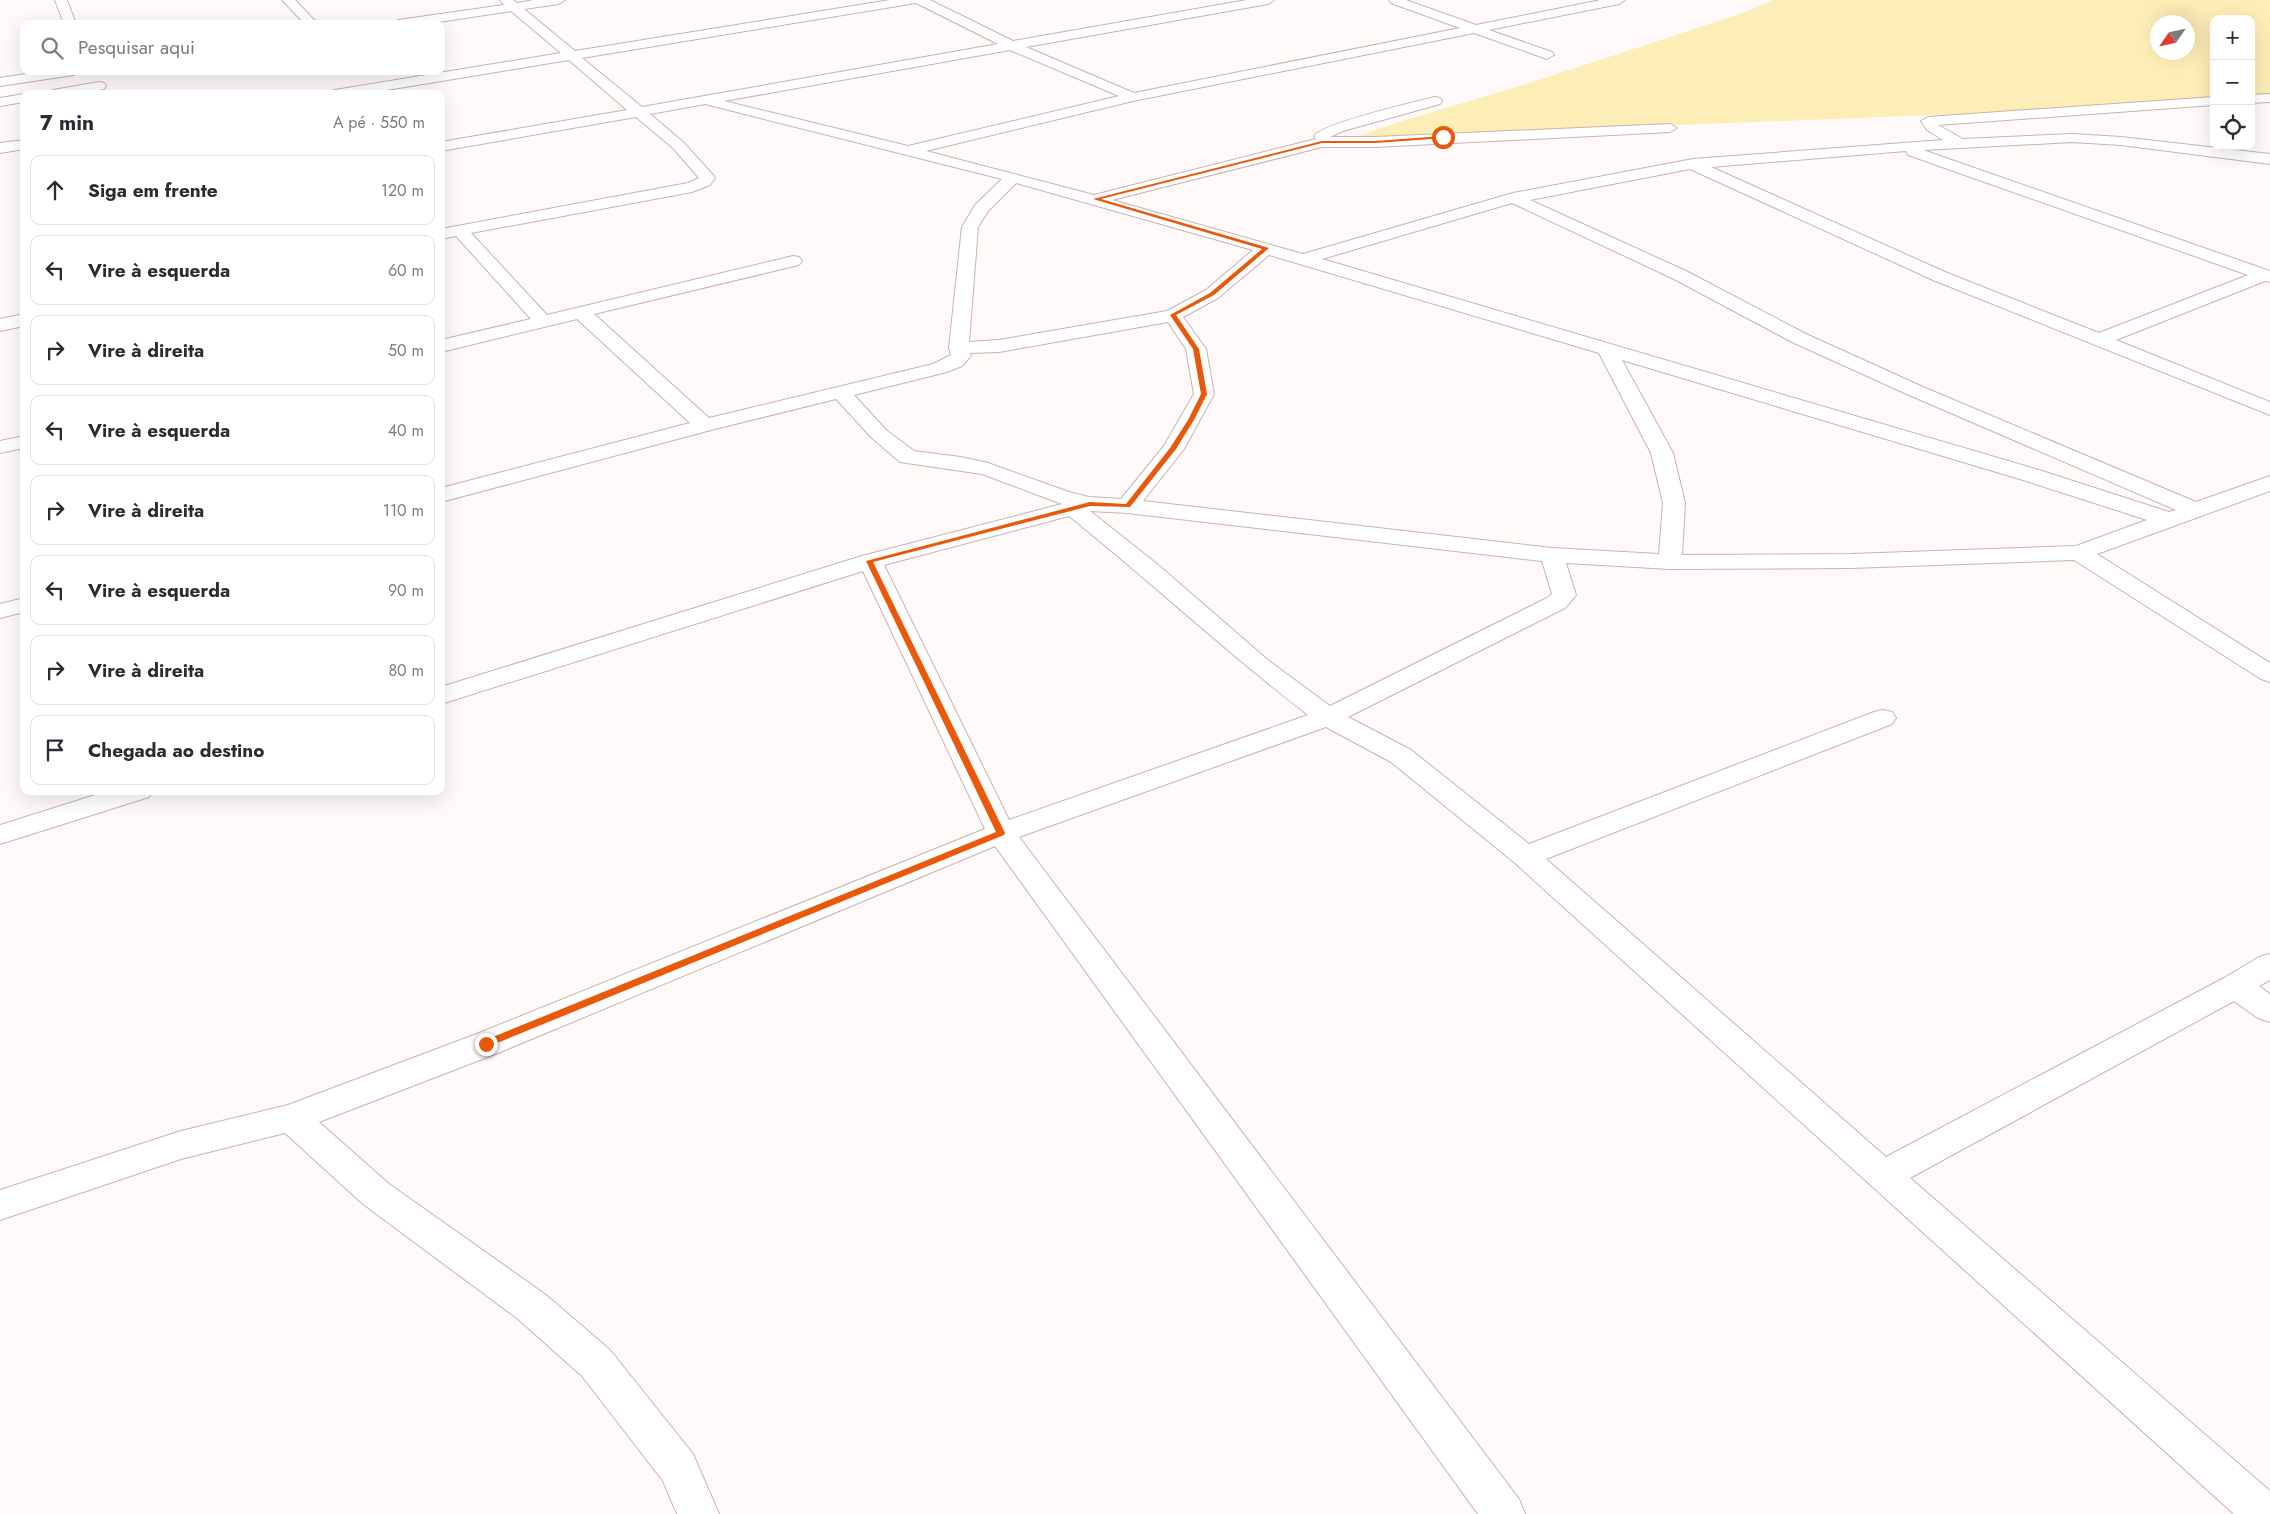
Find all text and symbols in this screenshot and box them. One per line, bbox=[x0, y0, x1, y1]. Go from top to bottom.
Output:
north arrow bbox=[2150, 15, 2195, 60]
map controls bbox=[2210, 15, 2255, 150]
button: + bbox=[2210, 15, 2255, 60]
search box bbox=[20, 20, 445, 75]
icon: search bbox=[38, 34, 66, 62]
text: Pesquisar aqui bbox=[78, 34, 195, 61]
button: − bbox=[2210, 60, 2255, 105]
button: locate bbox=[2210, 105, 2255, 150]
text: 7 min bbox=[40, 108, 94, 138]
text: A pé · 550 m bbox=[333, 111, 425, 134]
route start bbox=[1432, 126, 1455, 149]
icon: ahead bbox=[41, 176, 69, 204]
text: Siga em frente bbox=[88, 177, 218, 204]
text: 120 m bbox=[381, 179, 424, 202]
icon: left bbox=[41, 256, 69, 284]
text: Vire à esquerda bbox=[88, 257, 230, 284]
text: 60 m bbox=[388, 259, 424, 282]
icon: right bbox=[41, 336, 69, 364]
text: Vire à direita bbox=[88, 337, 204, 364]
text: 50 m bbox=[388, 339, 424, 362]
icon: left bbox=[41, 416, 69, 444]
text: Vire à esquerda bbox=[88, 417, 230, 444]
text: 40 m bbox=[388, 419, 424, 442]
icon: right bbox=[41, 496, 69, 524]
text: Vire à direita bbox=[88, 497, 204, 524]
text: 110 m bbox=[383, 499, 424, 522]
icon: left bbox=[41, 576, 69, 604]
text: Vire à esquerda bbox=[88, 577, 230, 604]
text: 90 m bbox=[388, 579, 424, 602]
icon: right bbox=[41, 656, 69, 684]
text: Vire à direita bbox=[88, 657, 204, 684]
text: 80 m bbox=[388, 659, 424, 682]
icon: arrive bbox=[41, 736, 69, 764]
text: Chegada ao destino bbox=[88, 737, 264, 764]
route end bbox=[475, 1033, 498, 1056]

